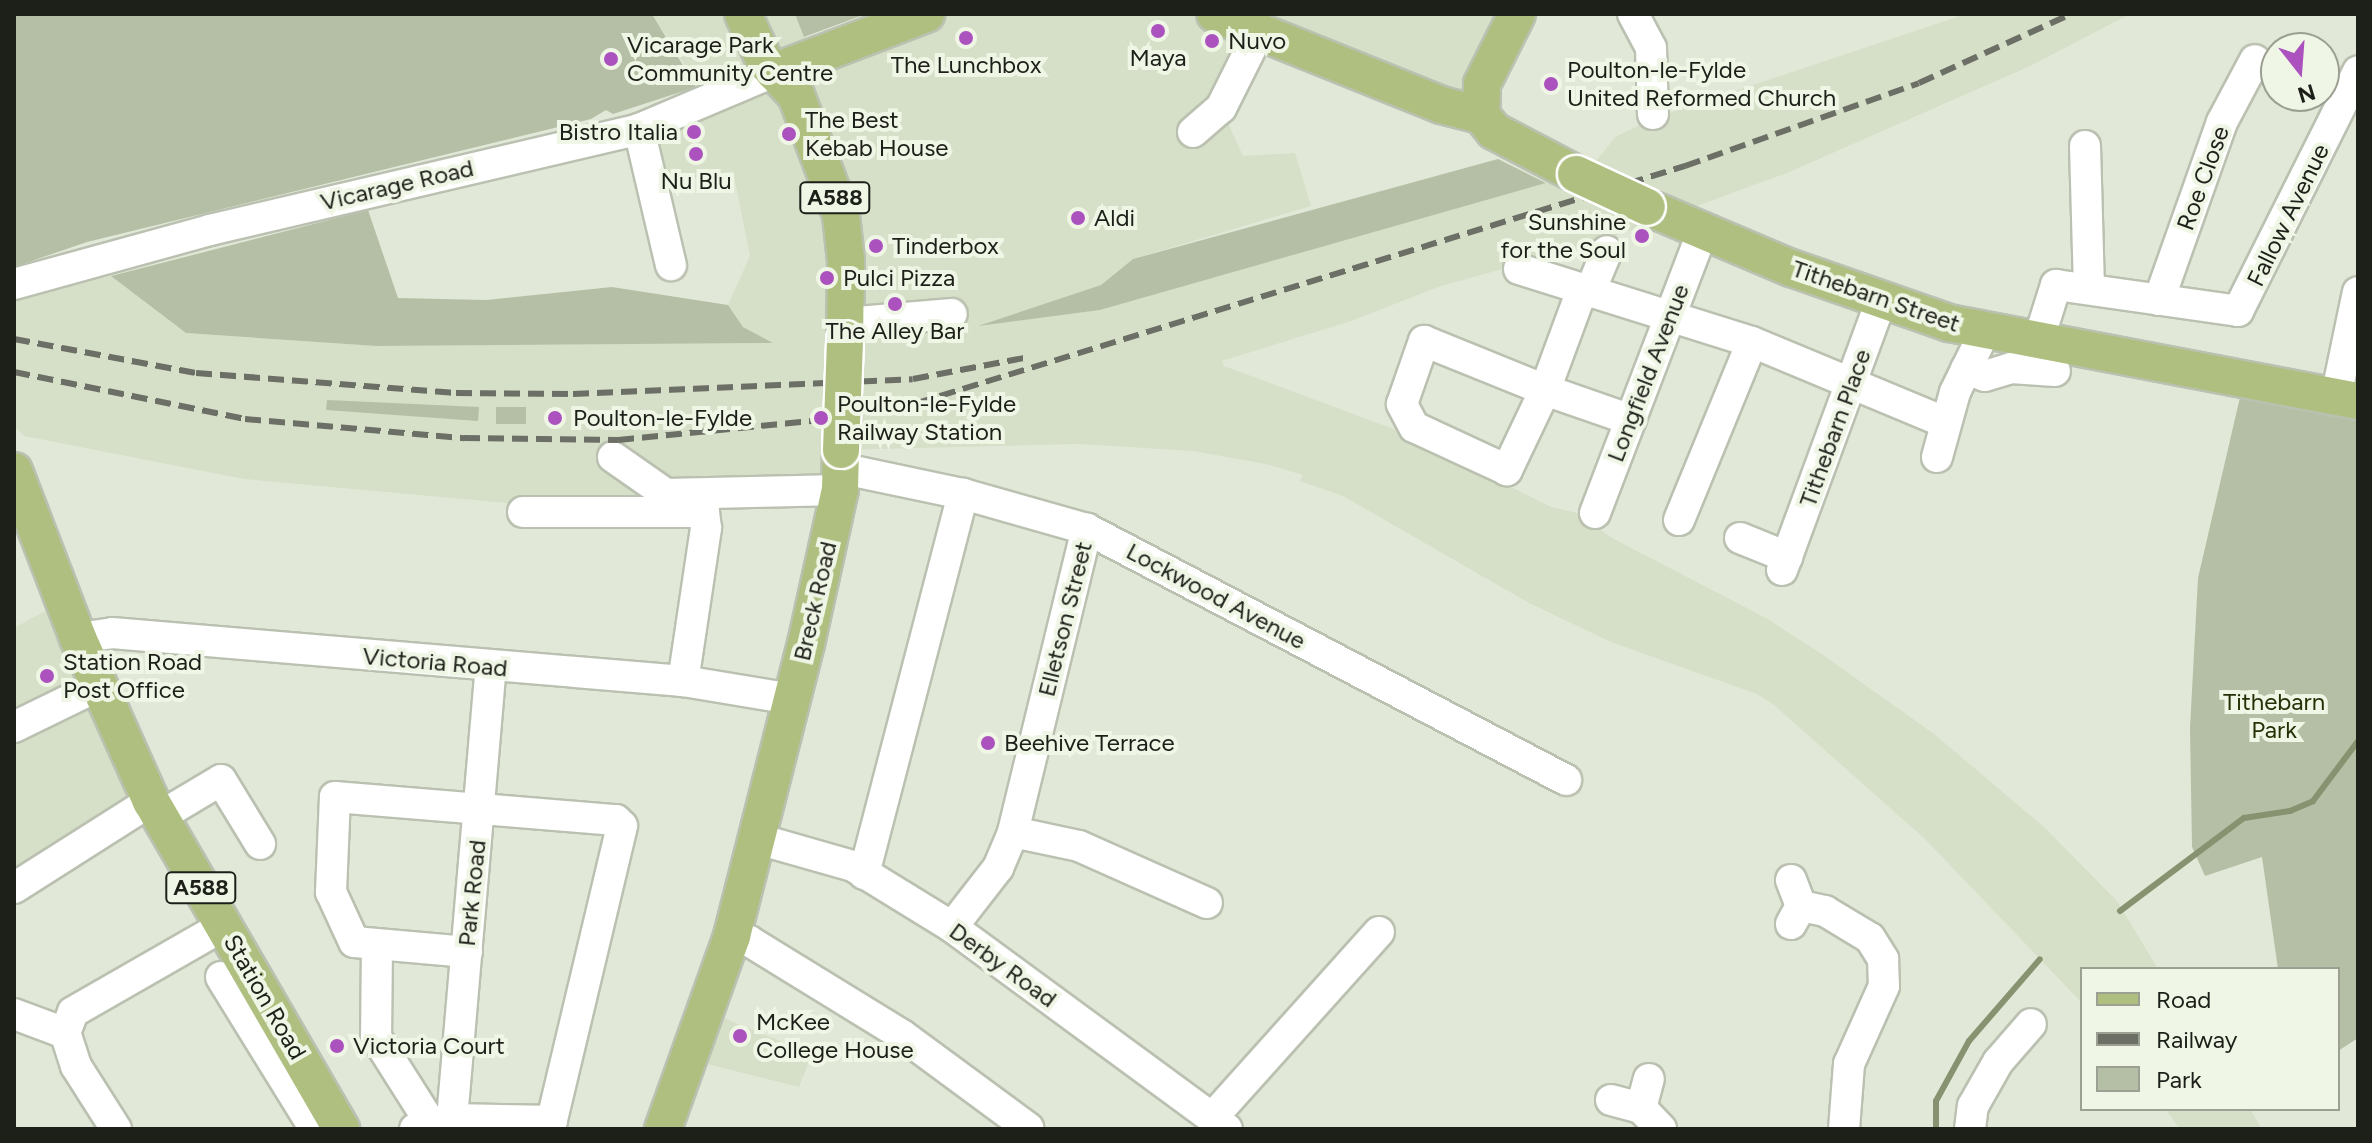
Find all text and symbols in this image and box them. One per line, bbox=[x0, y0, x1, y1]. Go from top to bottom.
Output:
marker: Maya bbox=[1149, 22, 1167, 40]
place label: Nuvo bbox=[1228, 27, 1286, 55]
marker: The Lunchbox bbox=[957, 29, 975, 47]
place label: Vicarage Park Community Centre bbox=[627, 31, 833, 87]
marker: Nuvo bbox=[1203, 32, 1221, 50]
north arrow bbox=[2260, 32, 2340, 112]
place label: Maya bbox=[1130, 44, 1186, 72]
marker: Vicarage Park Community Centre bbox=[602, 50, 620, 68]
place label: The Lunchbox bbox=[891, 51, 1041, 79]
place label: Poulton-le-Fylde United Reformed Church bbox=[1567, 56, 1836, 112]
marker: Poulton-le-Fylde United Reformed Church bbox=[1542, 75, 1560, 93]
text: N bbox=[2295, 78, 2319, 109]
place label: The Best Kebab House bbox=[805, 106, 948, 162]
place label: Bistro Italia bbox=[559, 118, 678, 146]
street label: Roe Close bbox=[2171, 122, 2235, 234]
marker: Bistro Italia bbox=[685, 123, 703, 141]
marker: The Best Kebab House bbox=[780, 125, 798, 143]
street label: Fallow Avenue bbox=[2241, 139, 2335, 291]
marker: Nu Blu bbox=[687, 145, 705, 163]
street label: Vicarage Road bbox=[318, 153, 476, 217]
place label: Nu Blu bbox=[660, 167, 732, 195]
road number: A588 bbox=[799, 180, 871, 216]
place label: Aldi bbox=[1094, 204, 1135, 232]
place label: Sunshine for the Soul bbox=[1500, 208, 1626, 264]
marker: Aldi bbox=[1069, 209, 1087, 227]
marker: Sunshine for the Soul bbox=[1633, 227, 1651, 245]
place label: Tinderbox bbox=[892, 232, 999, 260]
marker: Tinderbox bbox=[867, 237, 885, 255]
street label: Tithebarn Street bbox=[1788, 254, 1964, 338]
place label: Pulci Pizza bbox=[843, 264, 955, 292]
marker: Pulci Pizza bbox=[818, 269, 836, 287]
street label: Longfield Avenue bbox=[1601, 280, 1695, 466]
marker: The Alley Bar bbox=[886, 295, 904, 313]
place label: The Alley Bar bbox=[826, 317, 964, 345]
street label: Tithebarn Place bbox=[1793, 345, 1877, 511]
place label: Poulton-le-Fylde Railway Station bbox=[837, 390, 1016, 446]
place label: Poulton-le-Fylde bbox=[573, 404, 752, 432]
marker: Poulton-le-Fylde bbox=[544, 407, 566, 429]
marker: Poulton-le-Fylde Railway Station bbox=[812, 409, 830, 427]
street label: Lockwood Avenue bbox=[1122, 537, 1310, 655]
street label: Breck Road bbox=[787, 538, 843, 664]
street label: Elletson Street bbox=[1032, 539, 1098, 699]
street label: Victoria Road bbox=[361, 641, 509, 683]
place label: Station Road Post Office bbox=[63, 648, 202, 704]
marker: Station Road Post Office bbox=[38, 667, 56, 685]
park label: Tithebarn Park bbox=[2223, 688, 2325, 744]
place label: Beehive Terrace bbox=[1004, 729, 1174, 757]
marker: Beehive Terrace bbox=[979, 734, 997, 752]
street label: Park Road bbox=[452, 838, 492, 948]
road number: A588 bbox=[165, 870, 237, 906]
street label: Derby Road bbox=[944, 917, 1062, 1013]
street label: Station Road bbox=[218, 930, 312, 1064]
legend bbox=[2080, 967, 2340, 1111]
text: Road bbox=[2156, 985, 2211, 1014]
place label: McKee College House bbox=[756, 1008, 914, 1064]
text: Railway bbox=[2156, 1025, 2237, 1054]
marker: McKee College House bbox=[731, 1027, 749, 1045]
place label: Victoria Court bbox=[353, 1032, 505, 1060]
marker: Victoria Court bbox=[328, 1037, 346, 1055]
text: Park bbox=[2156, 1065, 2202, 1094]

